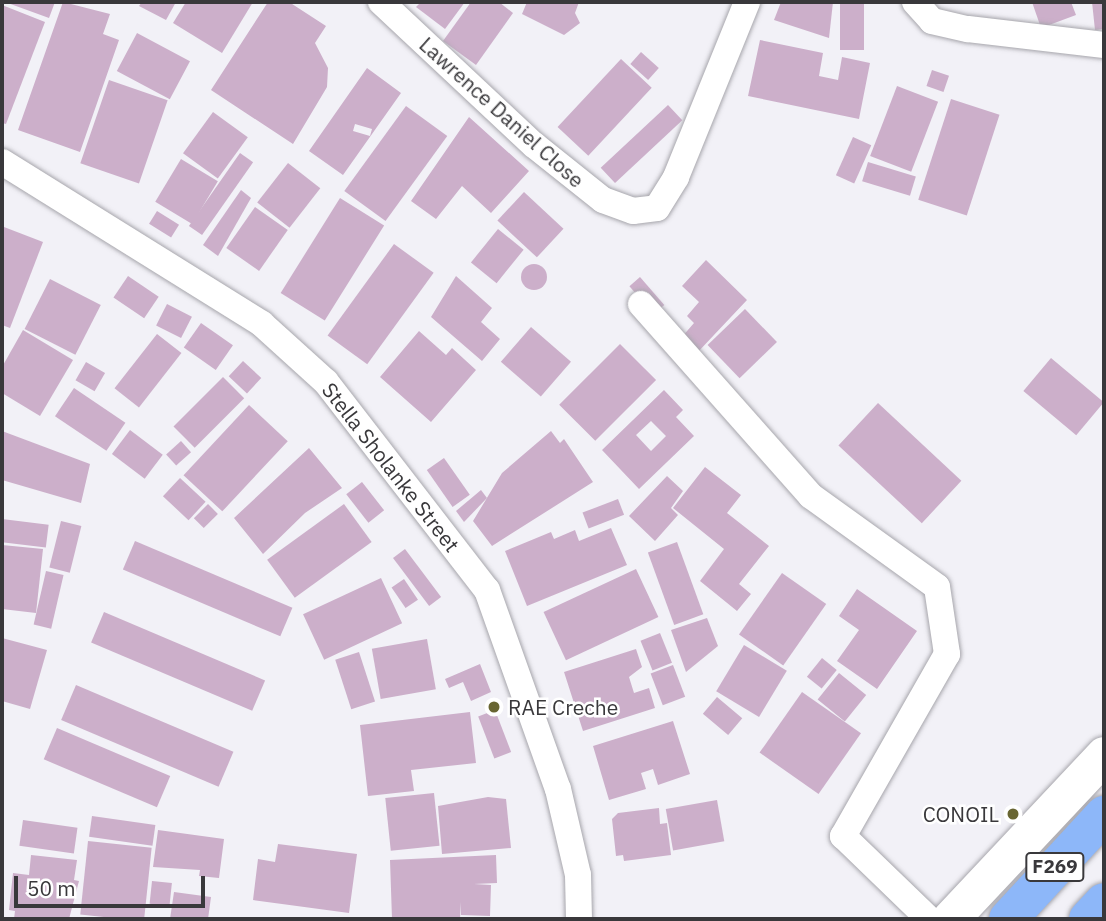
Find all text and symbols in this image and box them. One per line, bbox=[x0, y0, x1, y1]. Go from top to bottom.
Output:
street label: Lawrence Daniel Close bbox=[415, 31, 589, 193]
street label: Stella Sholanke Street bbox=[317, 377, 465, 557]
place label: RAE Creche bbox=[508, 694, 618, 720]
marker: RAE Creche bbox=[486, 699, 502, 715]
place label: CONOIL bbox=[923, 801, 999, 827]
marker: CONOIL bbox=[1005, 806, 1021, 822]
road number: F269 bbox=[1025, 852, 1085, 882]
scale bar bbox=[18, 862, 208, 906]
text: 50 m bbox=[27, 874, 76, 902]

